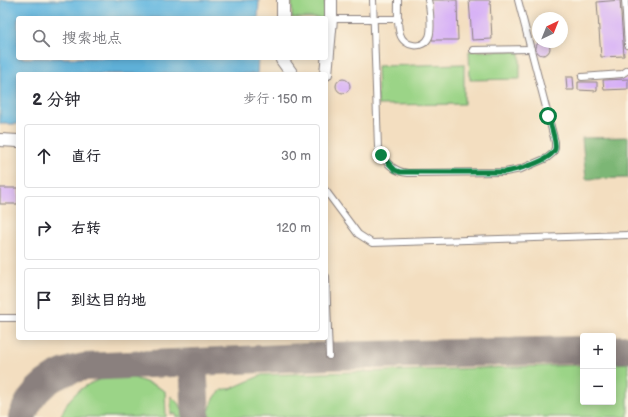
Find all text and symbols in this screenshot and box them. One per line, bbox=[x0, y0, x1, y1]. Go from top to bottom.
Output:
north arrow bbox=[532, 12, 568, 48]
search box bbox=[16, 16, 328, 60]
icon: search bbox=[30, 27, 52, 49]
text: 搜索地点 bbox=[62, 29, 122, 48]
text: 2 分钟 bbox=[32, 90, 81, 110]
text: 步行 · 150 m bbox=[243, 91, 312, 107]
route start bbox=[539, 107, 557, 125]
icon: ahead bbox=[33, 145, 55, 167]
route end bbox=[372, 146, 390, 164]
text: 直行 bbox=[71, 147, 101, 166]
text: 30 m bbox=[281, 148, 311, 164]
icon: right bbox=[33, 217, 55, 239]
text: 右转 bbox=[71, 219, 101, 238]
text: 120 m bbox=[276, 220, 311, 236]
icon: arrive bbox=[33, 289, 55, 311]
text: 到达目的地 bbox=[71, 291, 146, 310]
map controls bbox=[580, 333, 616, 405]
button: + bbox=[580, 333, 616, 369]
button: − bbox=[580, 369, 616, 405]

